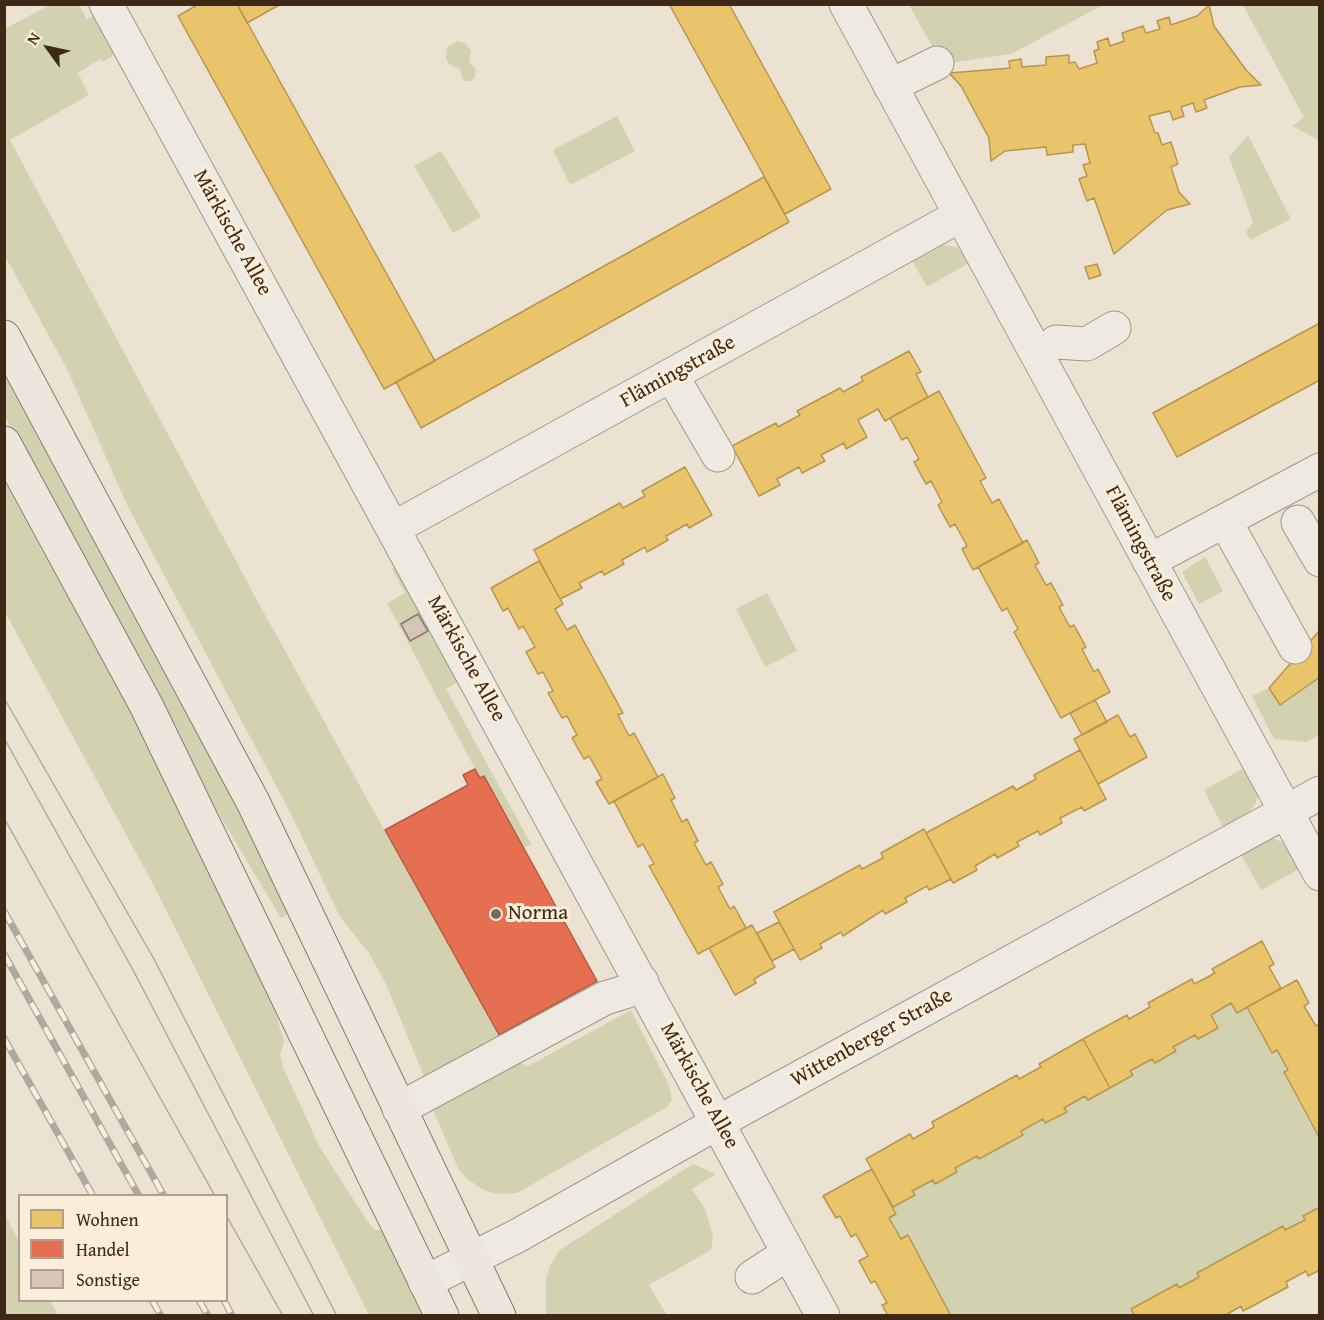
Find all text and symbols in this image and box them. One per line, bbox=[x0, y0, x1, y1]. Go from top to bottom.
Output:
north arrow bbox=[18, 18, 78, 78]
text: N bbox=[20, 27, 46, 49]
street label: Märkische Allee bbox=[187, 166, 277, 300]
street label: Flämingstraße bbox=[616, 330, 740, 414]
street label: Flämingstraße bbox=[1099, 482, 1181, 606]
street label: Märkische Allee bbox=[421, 592, 511, 726]
place label: Norma bbox=[508, 901, 568, 927]
marker: Norma bbox=[489, 907, 503, 921]
street label: Wittenberger Straße bbox=[787, 983, 957, 1093]
street label: Märkische Allee bbox=[654, 1019, 744, 1153]
legend bbox=[18, 1194, 228, 1302]
text: Wohnen bbox=[76, 1206, 139, 1233]
text: Handel bbox=[76, 1236, 130, 1263]
text: Sonstige bbox=[76, 1266, 140, 1293]

